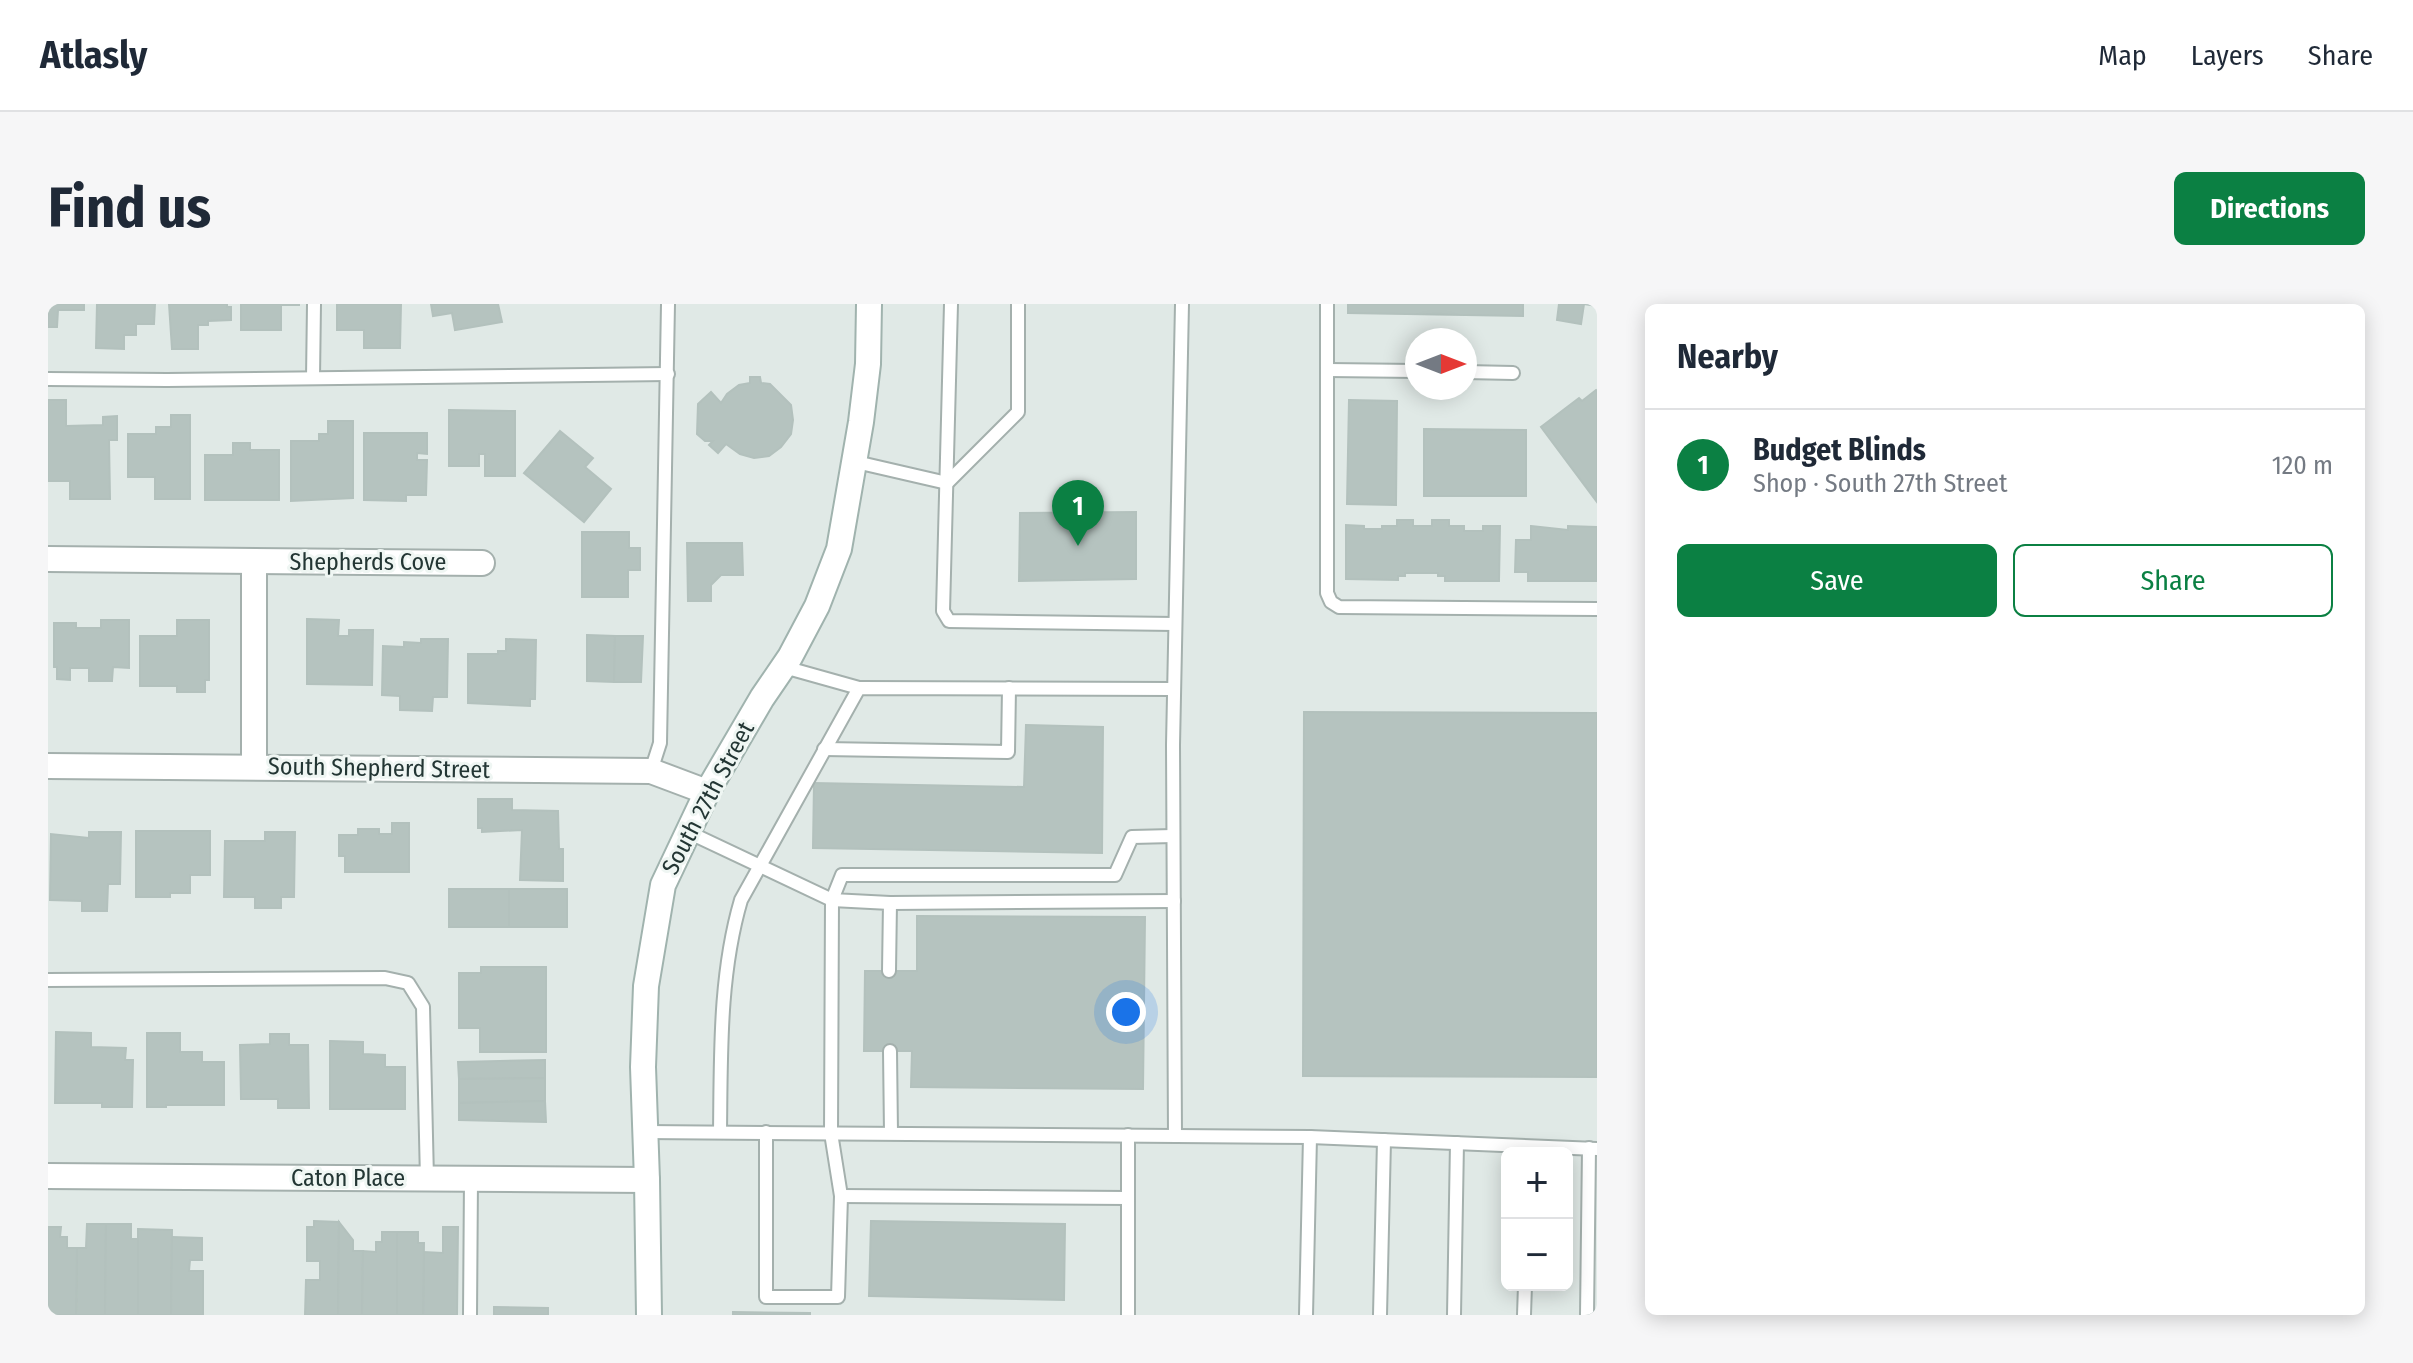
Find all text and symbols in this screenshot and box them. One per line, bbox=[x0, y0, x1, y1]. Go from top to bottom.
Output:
text: Atlasly bbox=[40, 32, 147, 78]
text: Map bbox=[2098, 39, 2147, 72]
text: Layers bbox=[2191, 39, 2264, 72]
text: Share bbox=[2308, 39, 2373, 72]
button: Directions bbox=[2174, 172, 2365, 245]
text: Find us bbox=[48, 175, 211, 242]
north arrow bbox=[1405, 328, 1477, 400]
text: Nearby bbox=[1677, 336, 1778, 377]
text: Budget Blinds bbox=[1753, 432, 1926, 468]
text: 1 bbox=[1698, 450, 1709, 481]
text: 120 m bbox=[2272, 450, 2333, 481]
text: Shop · South 27th Street bbox=[1753, 468, 2007, 499]
pin: 1 bbox=[1052, 480, 1104, 546]
button: Save bbox=[1677, 544, 1997, 617]
button: Share bbox=[2013, 544, 2333, 617]
street label: Shepherds Cove bbox=[290, 548, 446, 576]
street label: South 27th Street bbox=[656, 717, 760, 879]
street label: South Shepherd Street bbox=[268, 752, 490, 784]
your location bbox=[1106, 992, 1146, 1032]
map controls bbox=[1501, 1147, 1573, 1291]
button: + bbox=[1501, 1147, 1573, 1219]
street label: Caton Place bbox=[291, 1164, 405, 1192]
button: − bbox=[1501, 1219, 1573, 1291]

